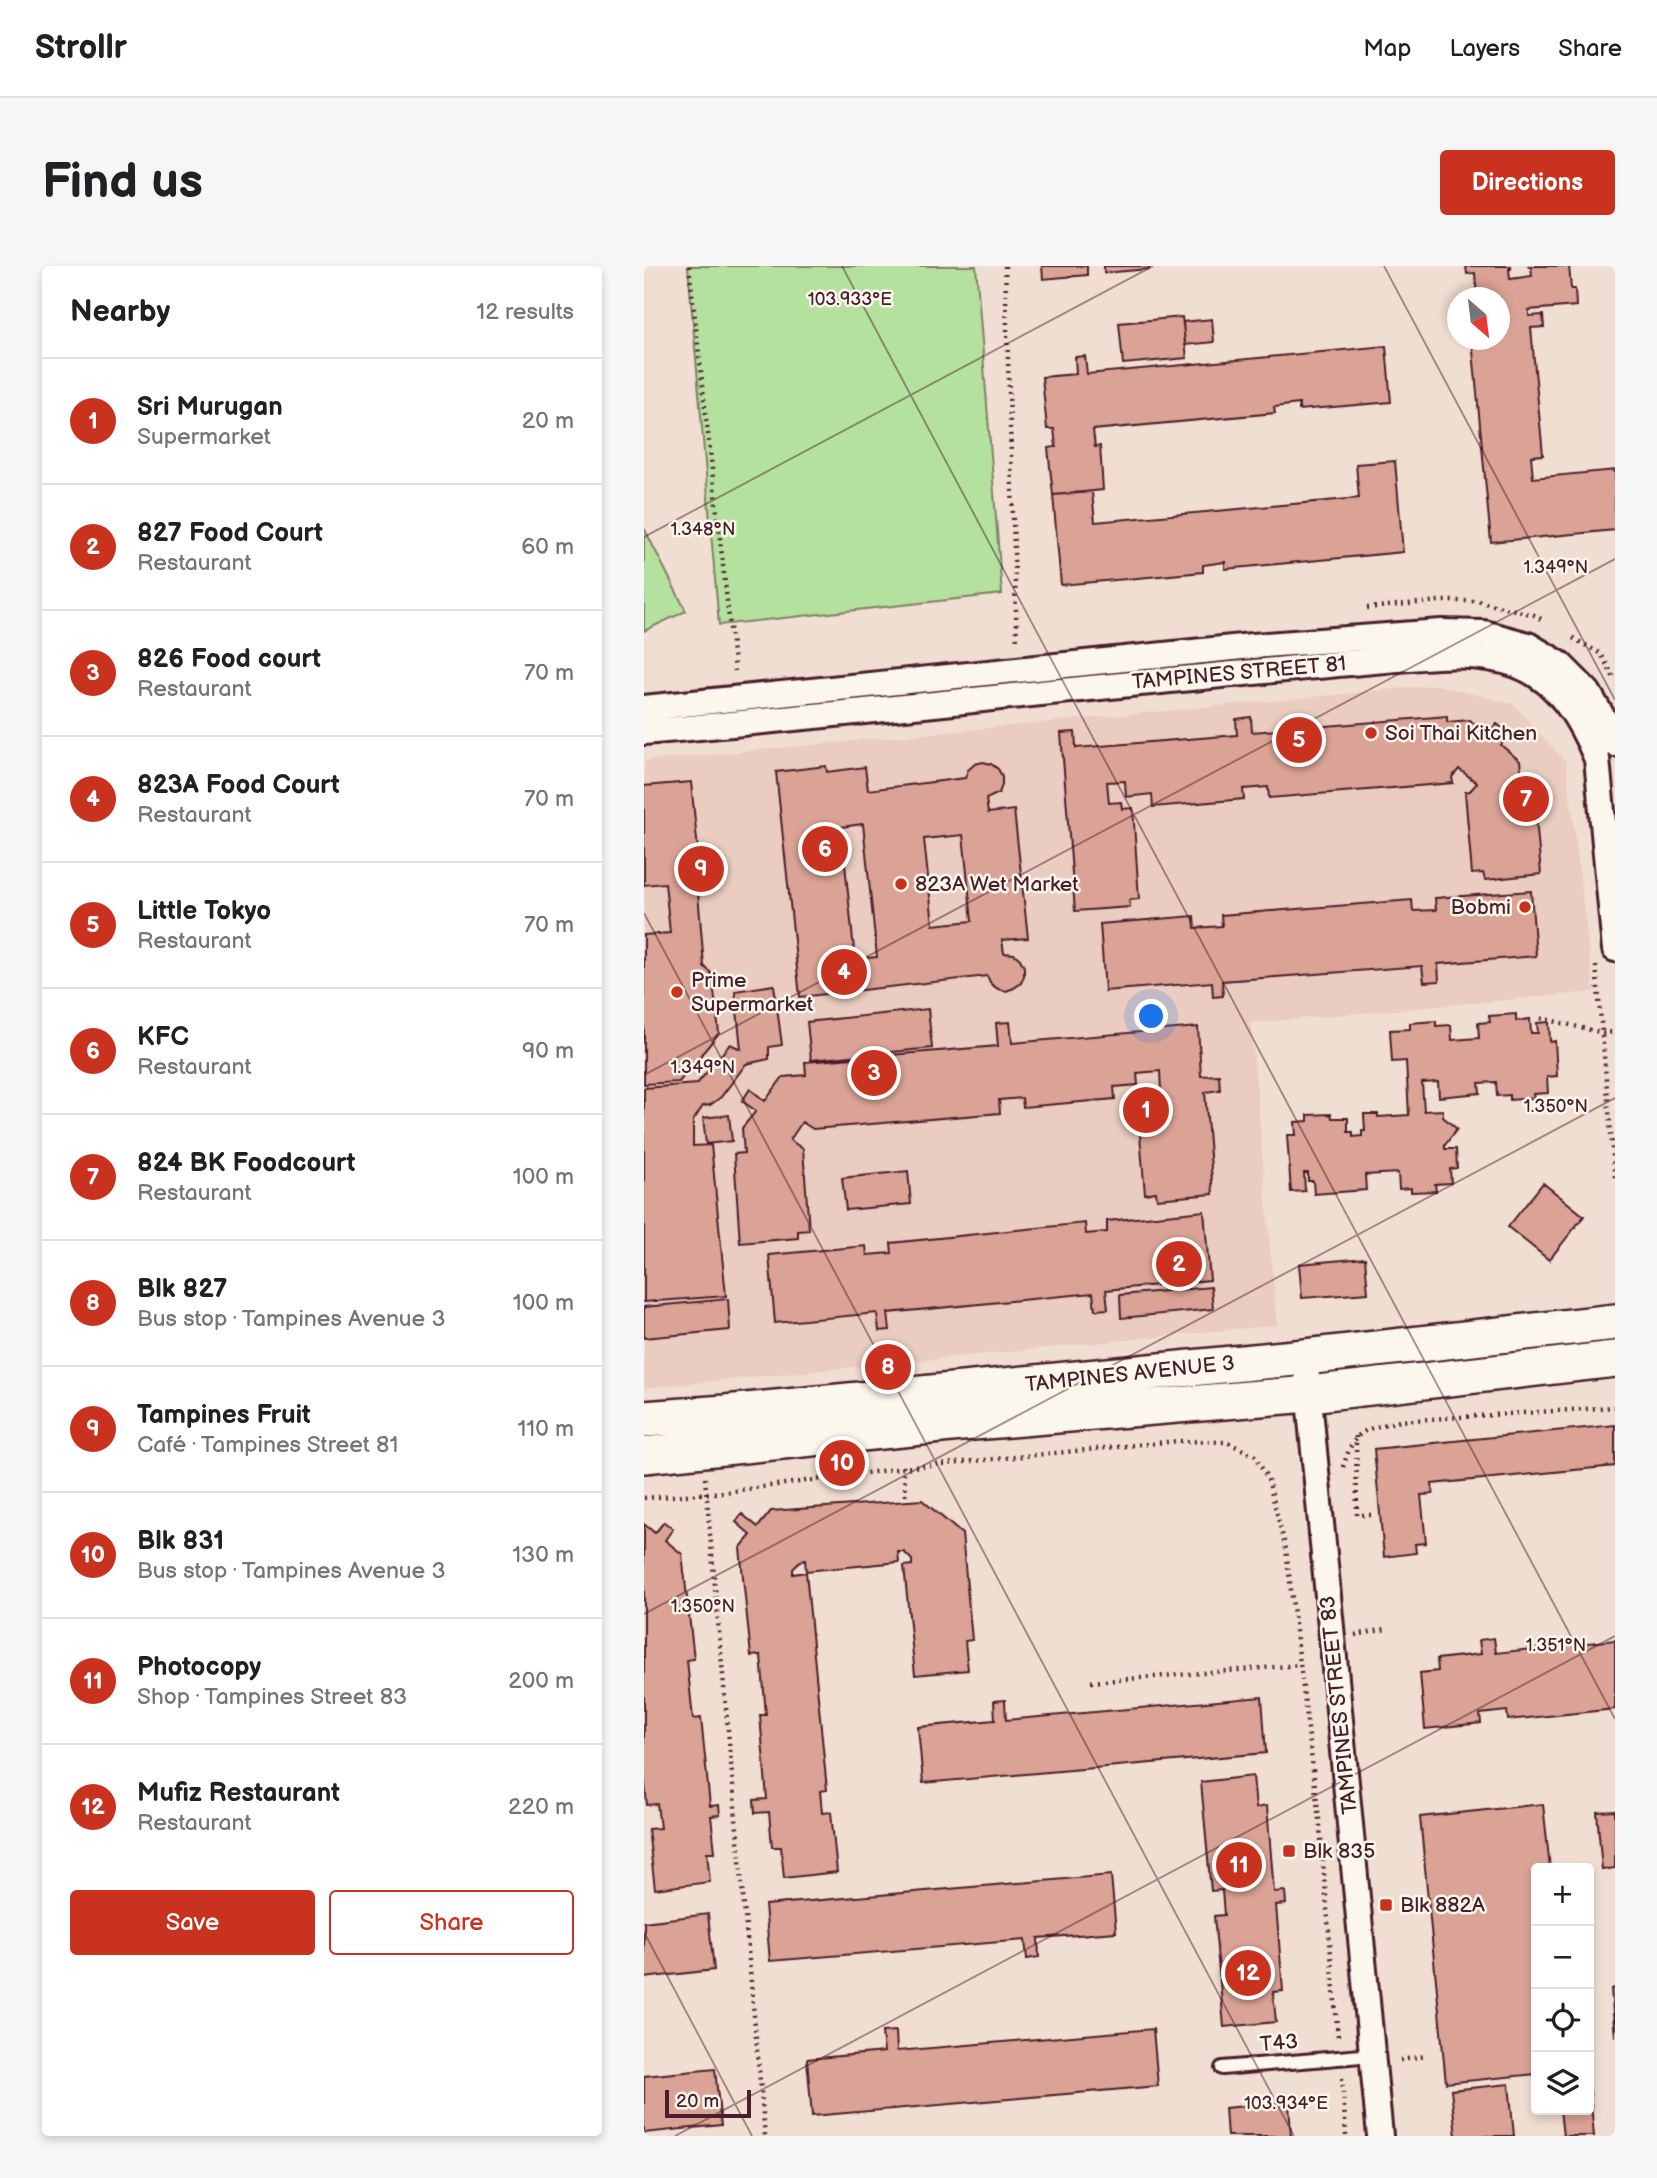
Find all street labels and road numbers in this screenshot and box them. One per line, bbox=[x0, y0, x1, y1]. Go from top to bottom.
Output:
street label: TAMPINES STREET 81 bbox=[1131, 651, 1347, 695]
street label: TAMPINES AVENUE 3 bbox=[1024, 1351, 1236, 1397]
street label: TAMPINES STREET 83 bbox=[1315, 1594, 1363, 1816]
street label: T43 bbox=[1259, 2029, 1299, 2057]

